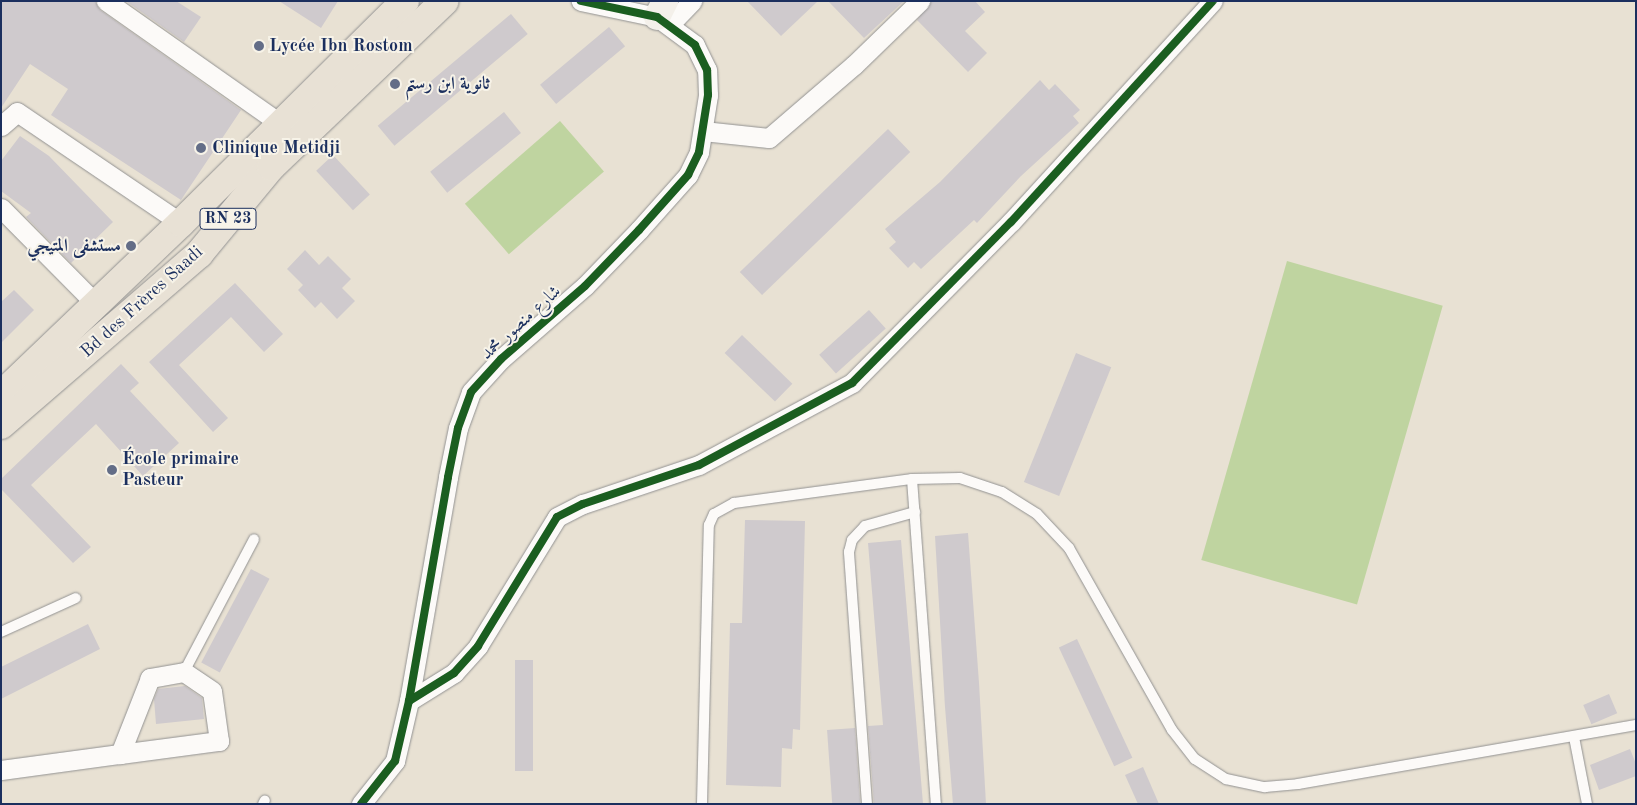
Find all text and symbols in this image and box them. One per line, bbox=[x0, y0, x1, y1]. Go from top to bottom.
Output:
place label: Lycée Ibn Rostom bbox=[269, 35, 413, 57]
marker: Lycée Ibn Rostom bbox=[253, 40, 265, 52]
place label: ثانوية ابن رستم bbox=[405, 73, 490, 95]
marker: ثانوية ابن رستم bbox=[389, 78, 401, 90]
place label: Clinique Metidji bbox=[212, 137, 340, 159]
marker: Clinique Metidji bbox=[194, 141, 208, 155]
road number: RN 23 bbox=[199, 205, 257, 232]
place label: مستشفى المتيجي bbox=[27, 235, 121, 257]
marker: مستشفى المتيجي bbox=[125, 240, 137, 252]
street label: Bd des Frères Saadi bbox=[76, 241, 208, 363]
street label: شارع منصور محمد bbox=[476, 281, 566, 365]
place label: École primaire Pasteur bbox=[122, 449, 239, 492]
marker: École primaire Pasteur bbox=[106, 464, 118, 476]

